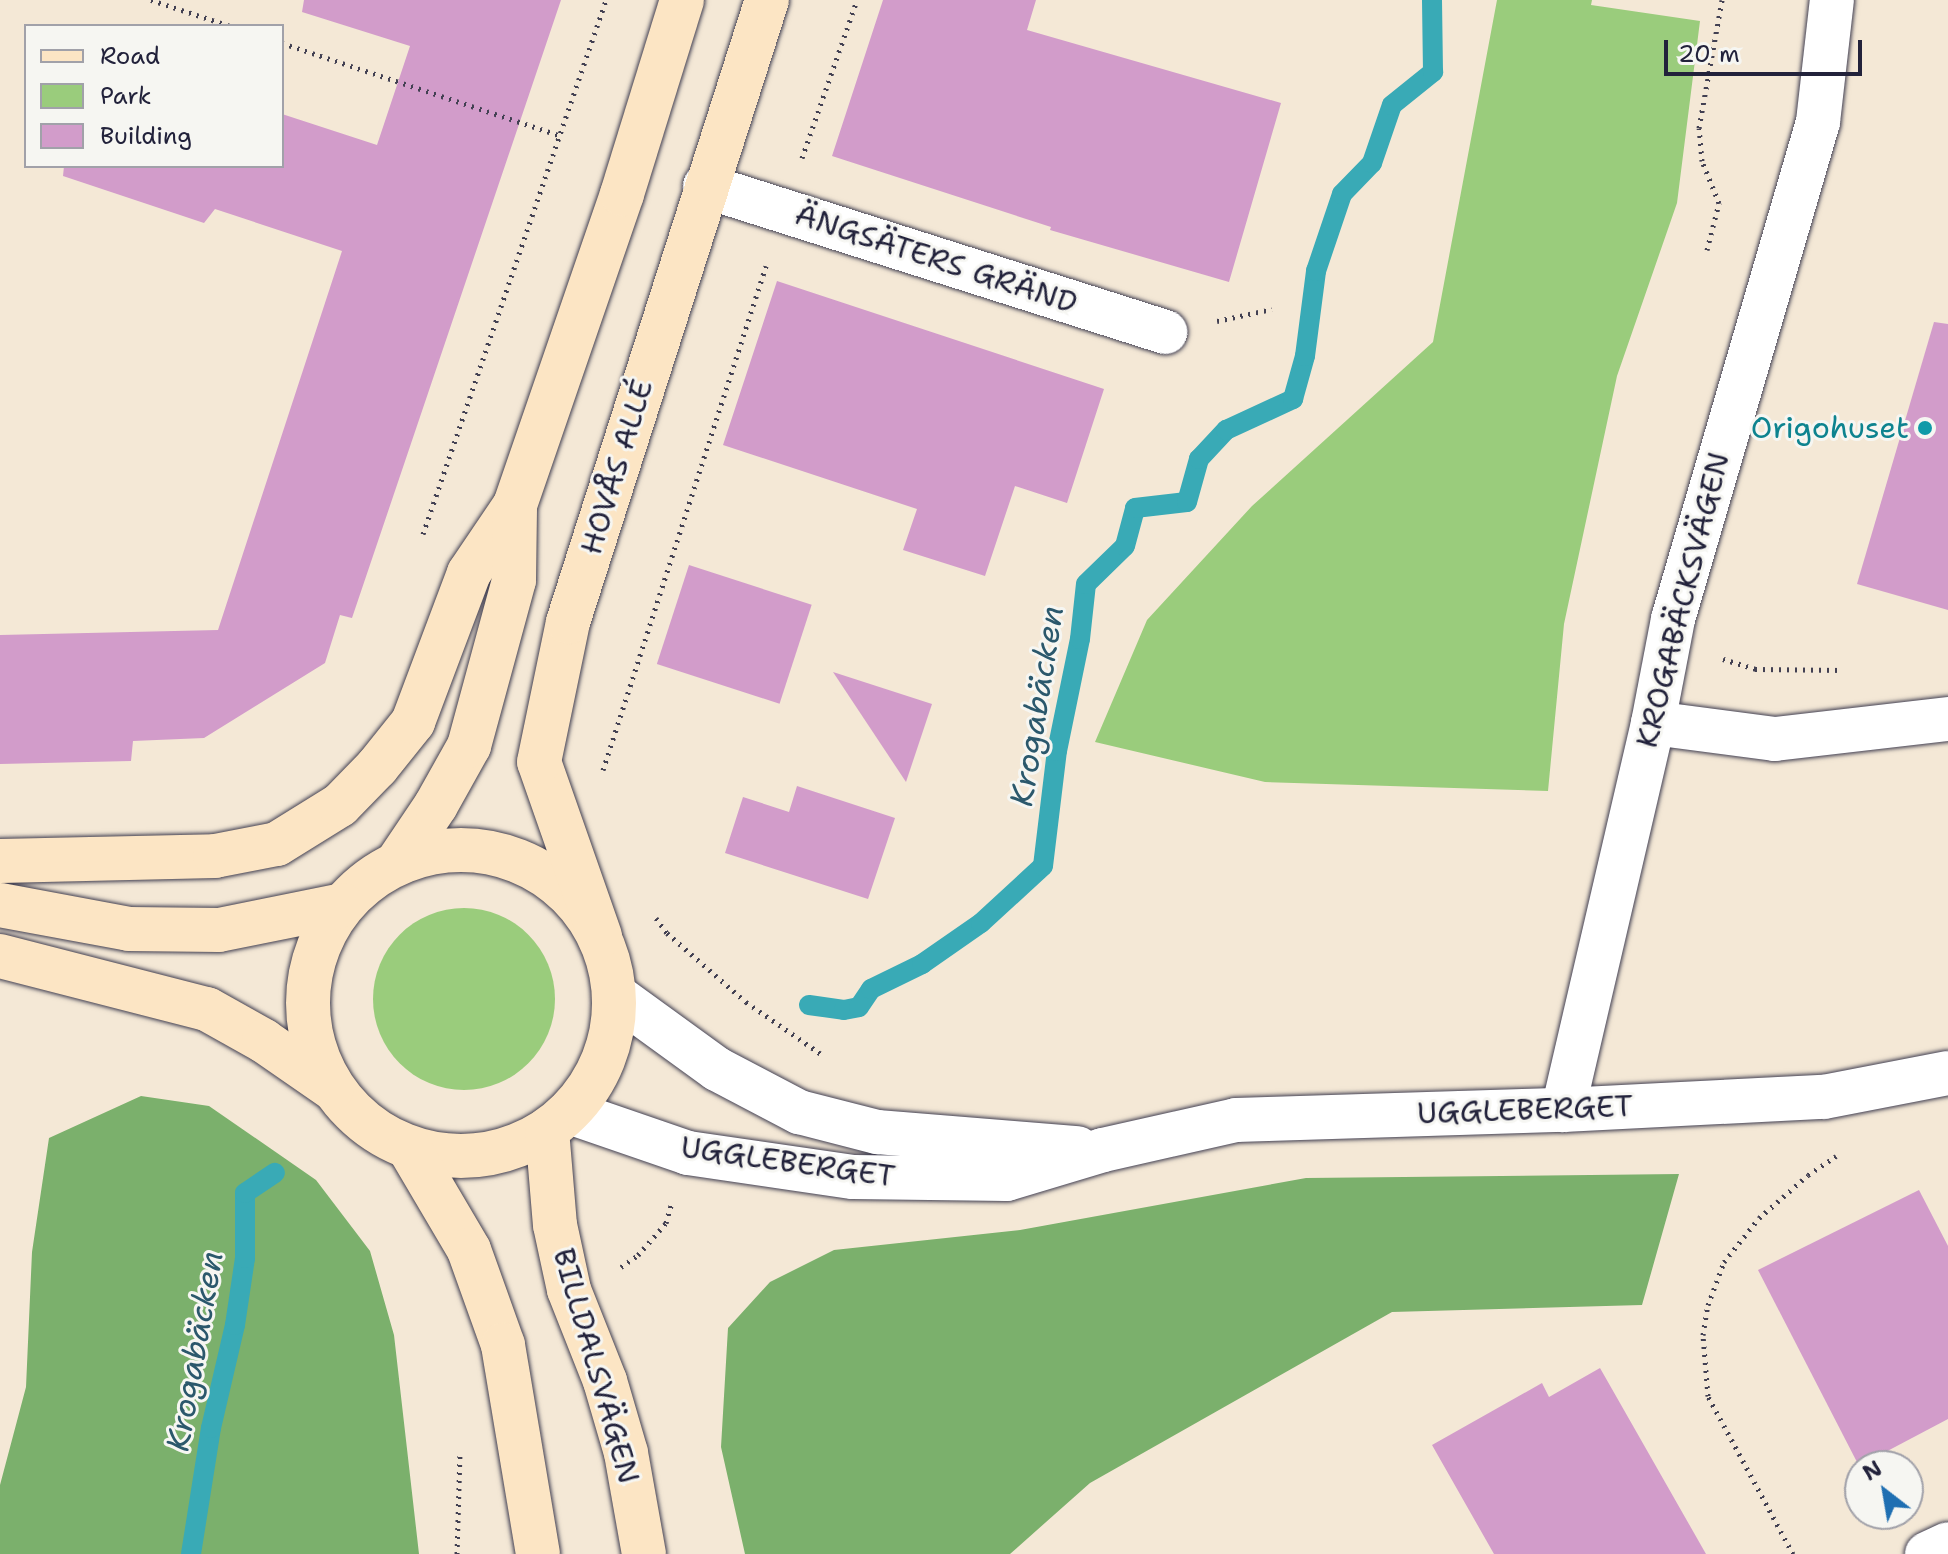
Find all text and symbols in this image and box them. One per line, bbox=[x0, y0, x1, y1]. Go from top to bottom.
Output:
legend bbox=[24, 24, 284, 168]
scale bar bbox=[1668, 24, 1866, 74]
text: 20 m bbox=[1678, 38, 1740, 70]
text: Road bbox=[100, 40, 160, 72]
text: Park bbox=[100, 80, 152, 112]
text: Building bbox=[100, 120, 192, 152]
street label: ÄNGSÄTERS GRÄND bbox=[790, 196, 1082, 322]
street label: HOVÅS ALLÉ bbox=[573, 375, 661, 559]
place label: Origohuset bbox=[1751, 410, 1909, 446]
marker: Origohuset bbox=[1916, 419, 1934, 437]
street label: KROGABÄCKSVÄGEN bbox=[1629, 449, 1737, 751]
water label: Krogabäcken bbox=[1002, 603, 1072, 809]
street label: UGGLEBERGET bbox=[1416, 1088, 1634, 1132]
street label: UGGLEBERGET bbox=[679, 1129, 897, 1195]
street label: BILLDALSVÄGEN bbox=[545, 1244, 647, 1488]
water label: Krogabäcken bbox=[158, 1248, 232, 1454]
north arrow bbox=[1844, 1450, 1924, 1530]
text: N bbox=[1857, 1454, 1887, 1488]

